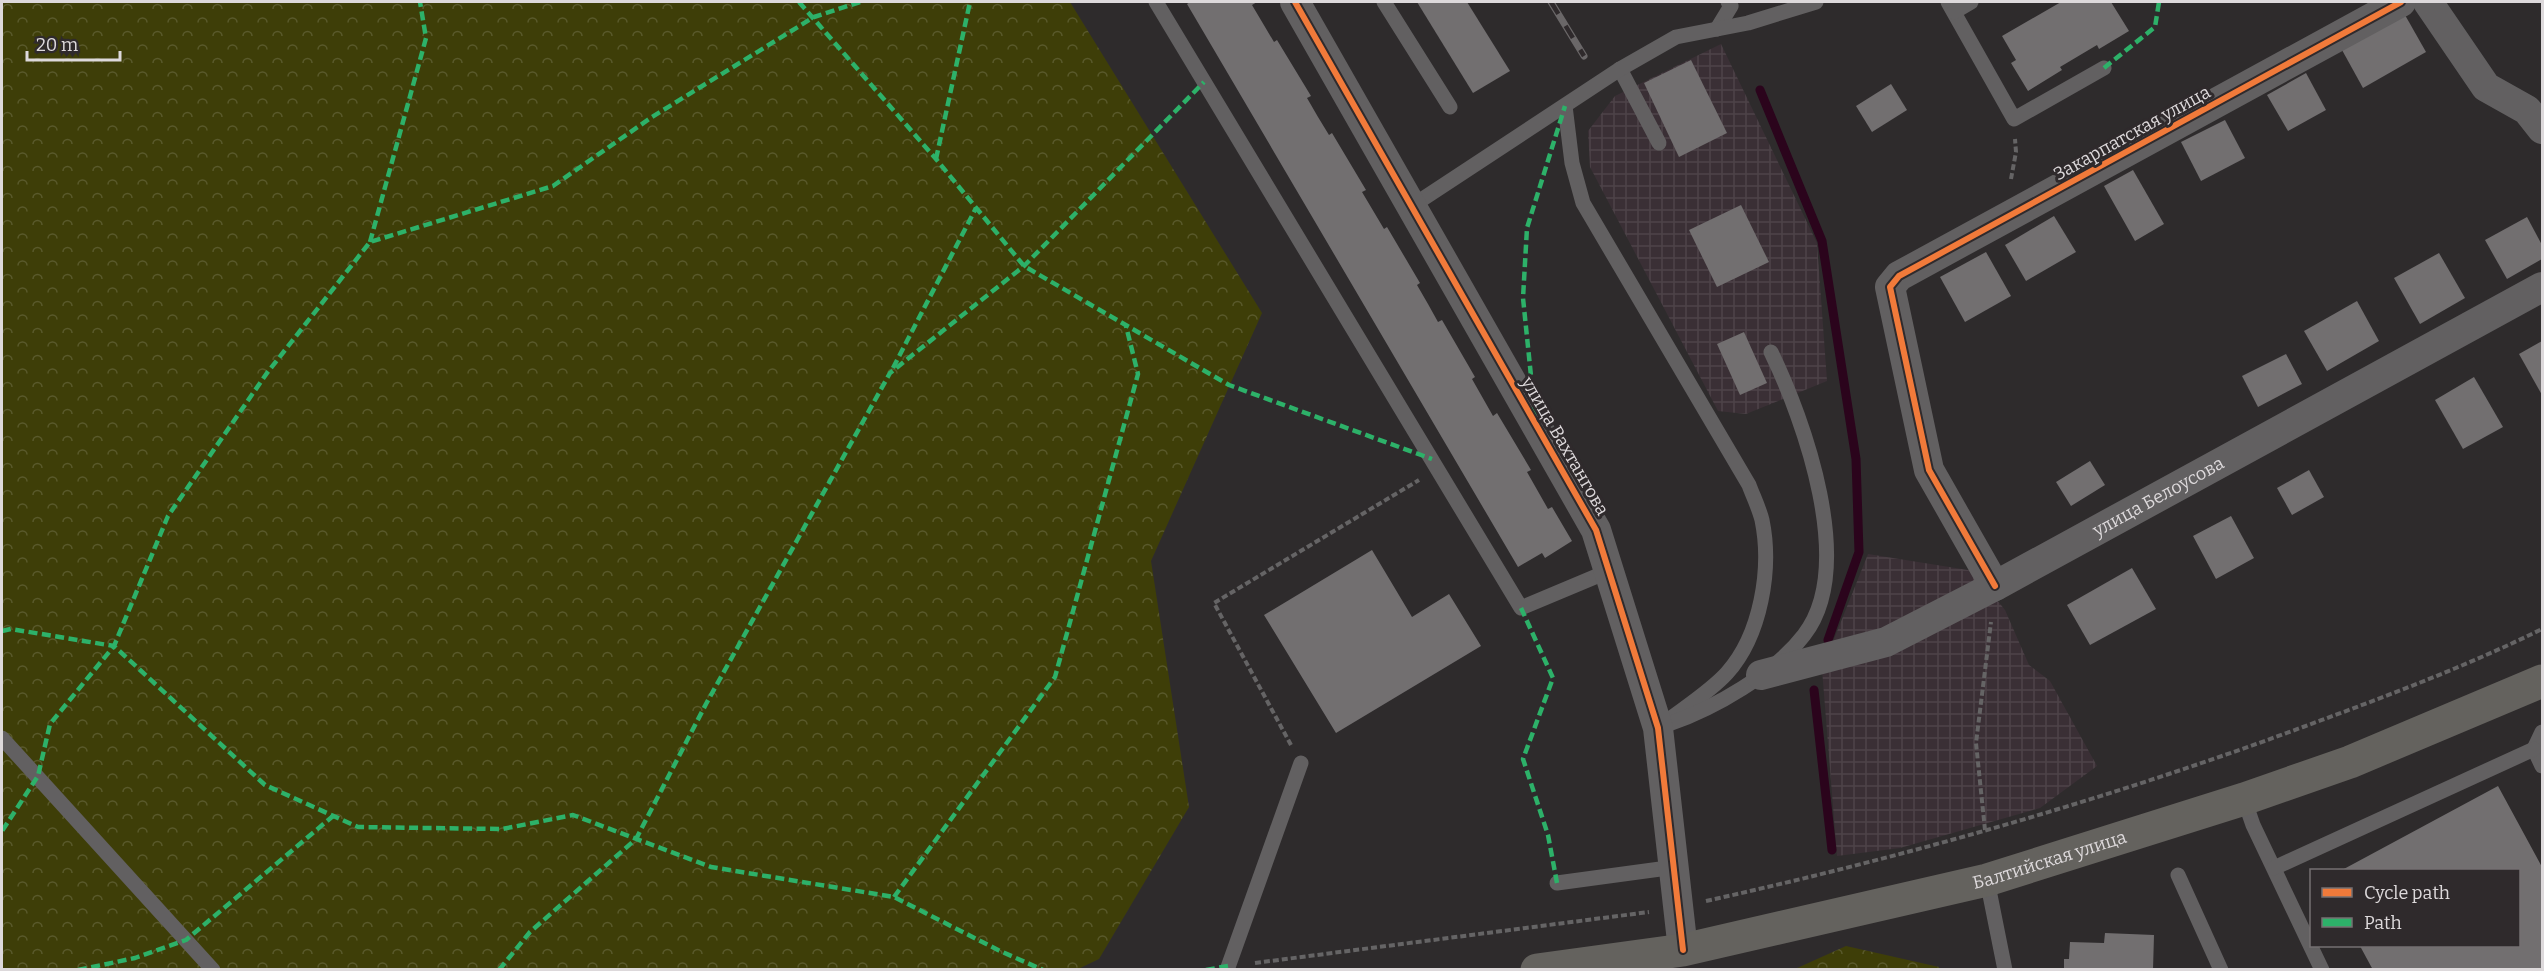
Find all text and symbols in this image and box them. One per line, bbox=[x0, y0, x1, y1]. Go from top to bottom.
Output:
scale bar bbox=[27, 24, 120, 62]
text: 20 m bbox=[36, 34, 78, 56]
street label: Закарпатская улица bbox=[2050, 81, 2214, 185]
street label: улица Вахтангова bbox=[1516, 372, 1614, 519]
street label: улица Белоусова bbox=[2088, 452, 2228, 542]
street label: Балтийская улица bbox=[1971, 826, 2129, 894]
legend bbox=[2310, 869, 2520, 947]
text: Cycle path bbox=[2364, 882, 2450, 904]
text: Path bbox=[2364, 912, 2402, 934]

